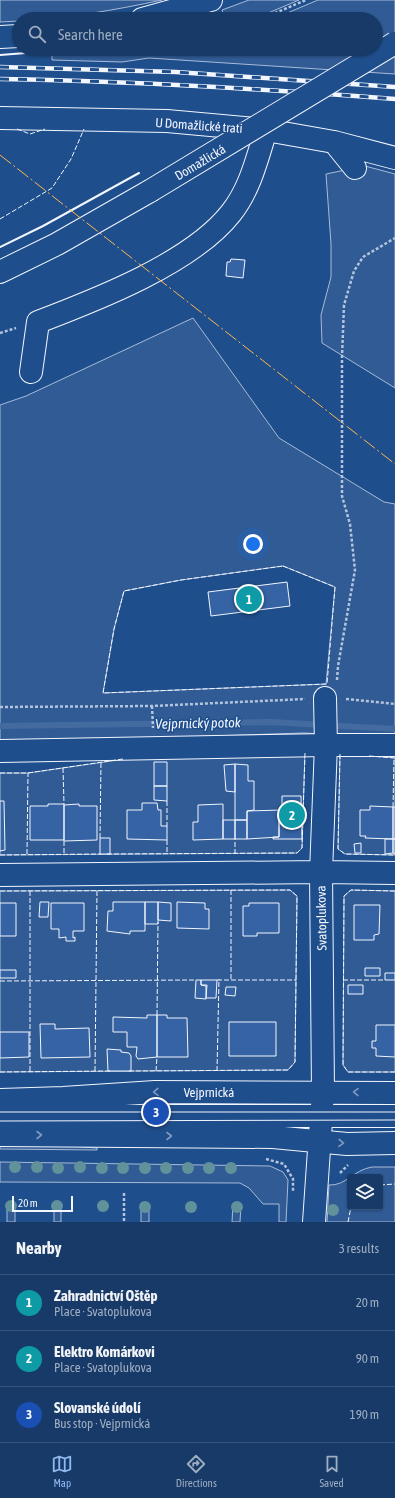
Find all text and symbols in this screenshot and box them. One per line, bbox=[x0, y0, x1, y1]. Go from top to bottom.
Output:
search box bbox=[12, 12, 383, 56]
icon: search bbox=[26, 23, 48, 45]
text: Search here bbox=[58, 26, 123, 43]
street label: U Domažlické trati bbox=[155, 115, 243, 136]
street label: Domažlická bbox=[172, 141, 228, 183]
your location bbox=[243, 534, 263, 554]
pin: 1 bbox=[236, 584, 262, 614]
water label: Vejprnický potok bbox=[155, 714, 242, 732]
pin: 2 bbox=[279, 800, 305, 830]
street label: Svatoplukova bbox=[313, 885, 330, 951]
street label: Vejprnická bbox=[184, 1085, 234, 1100]
one-way arrow bbox=[153, 1088, 159, 1096]
one-way arrow bbox=[353, 1088, 359, 1096]
pin: 3 bbox=[143, 1097, 169, 1127]
one-way arrow bbox=[36, 1131, 42, 1139]
one-way arrow bbox=[166, 1132, 172, 1140]
one-way arrow bbox=[338, 1139, 344, 1148]
map controls bbox=[347, 1174, 383, 1210]
button: layers bbox=[347, 1174, 383, 1210]
scale bar bbox=[12, 1194, 73, 1213]
text: 20 m bbox=[18, 1197, 38, 1209]
text: Nearby bbox=[16, 1238, 62, 1258]
text: 3 results bbox=[339, 1241, 379, 1256]
text: Zahradnictví Oštěp bbox=[54, 1287, 158, 1304]
text: 1 bbox=[26, 1295, 32, 1310]
text: 20 m bbox=[356, 1295, 379, 1310]
text: Place · Svatoplukova bbox=[54, 1304, 152, 1319]
text: Elektro Komárkovi bbox=[54, 1343, 155, 1360]
text: 2 bbox=[26, 1351, 32, 1366]
text: 90 m bbox=[356, 1351, 379, 1366]
text: Place · Svatoplukova bbox=[54, 1360, 152, 1375]
text: Slovanské údolí bbox=[54, 1399, 141, 1416]
text: 3 bbox=[26, 1407, 32, 1422]
text: 190 m bbox=[350, 1407, 379, 1422]
text: Bus stop · Vejprnická bbox=[54, 1416, 150, 1431]
tab: Map bbox=[51, 1453, 73, 1489]
tab: Directions bbox=[176, 1453, 217, 1489]
tab: Saved bbox=[319, 1453, 344, 1489]

